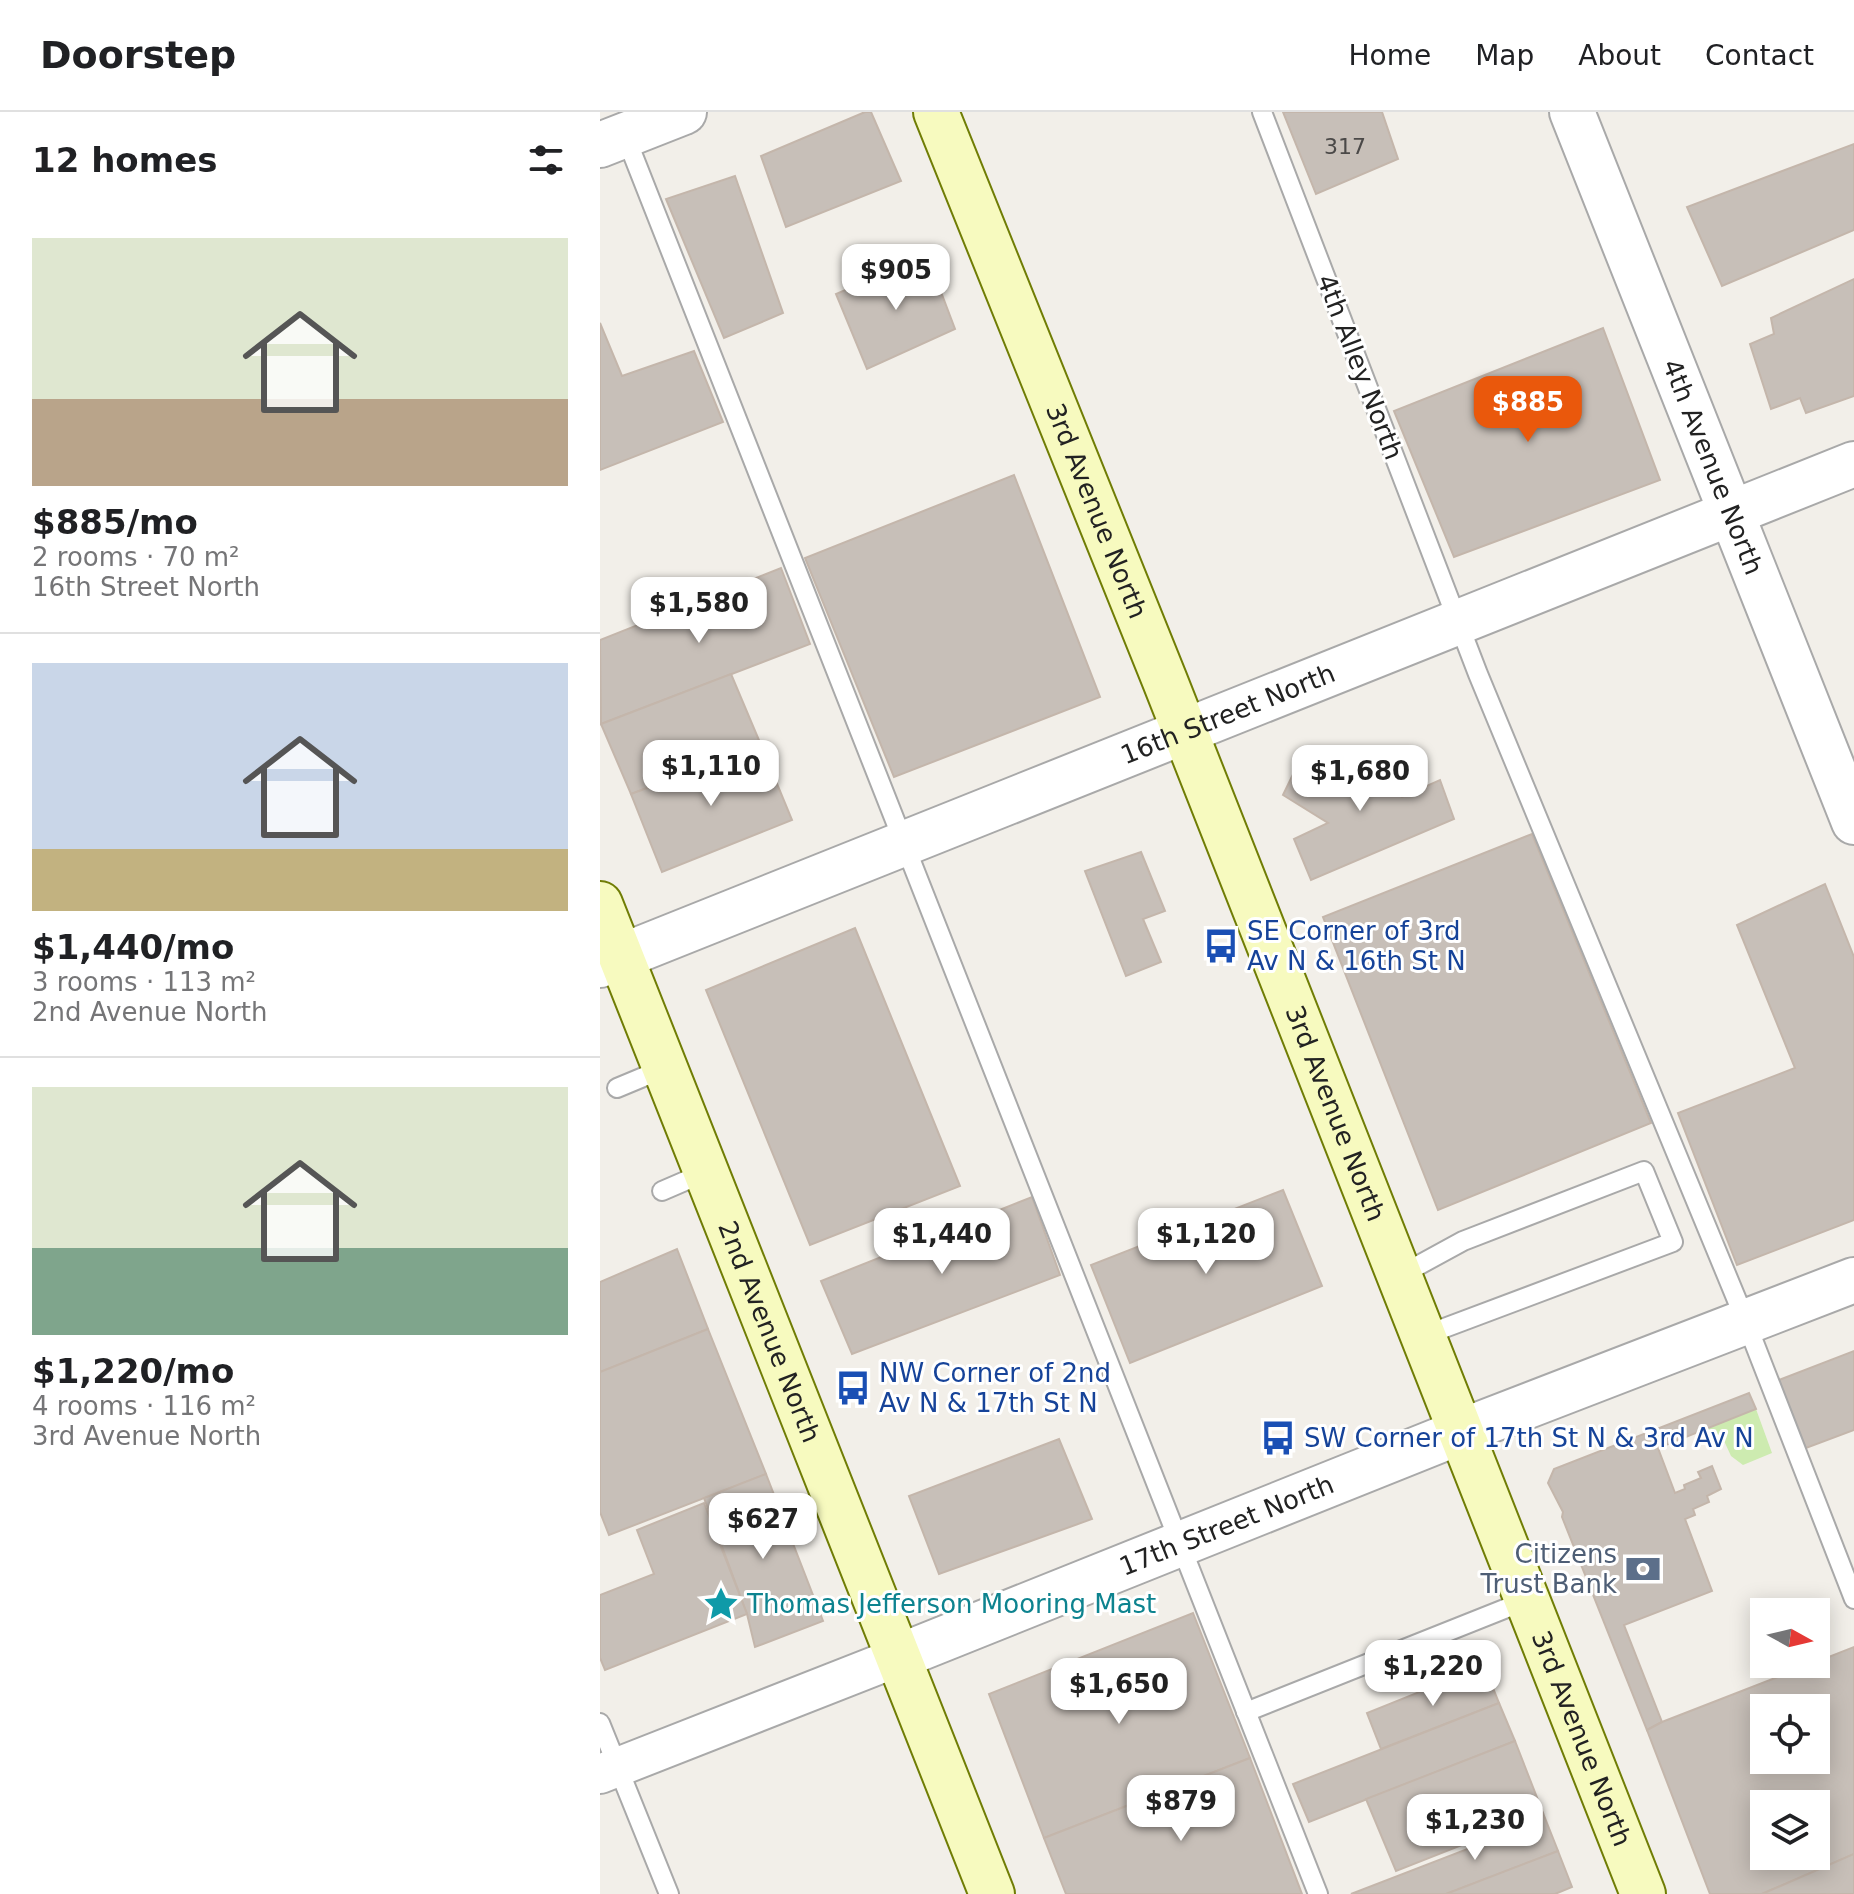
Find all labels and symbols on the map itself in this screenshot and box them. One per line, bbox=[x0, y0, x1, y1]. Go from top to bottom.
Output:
house number: 317 bbox=[1324, 134, 1366, 159]
pin: $905 bbox=[849, 244, 943, 312]
street label: 4th Alley North bbox=[1311, 270, 1409, 464]
street label: 4th Avenue North bbox=[1657, 355, 1769, 579]
pin: $885 bbox=[1481, 376, 1575, 444]
street label: 3rd Avenue North bbox=[1040, 399, 1153, 623]
pin: $1,580 bbox=[634, 577, 764, 645]
street label: 16th Street North bbox=[1116, 658, 1339, 770]
pin: $1,110 bbox=[646, 740, 776, 808]
pin: $1,680 bbox=[1295, 745, 1425, 813]
place label: SE Corner of 3rd Av N & 16th St N bbox=[1247, 916, 1466, 976]
bus stop icon: SE Corner of 3rd Av N & 16th St N bbox=[1202, 927, 1240, 965]
street label: 3rd Avenue North bbox=[1279, 1001, 1391, 1225]
pin: $1,440 bbox=[877, 1208, 1007, 1276]
pin: $1,120 bbox=[1141, 1208, 1271, 1276]
street label: 2nd Avenue North bbox=[712, 1217, 827, 1447]
place label: NW Corner of 2nd Av N & 17th St N bbox=[879, 1358, 1111, 1418]
bus stop icon: NW Corner of 2nd Av N & 17th St N bbox=[834, 1369, 872, 1407]
bus stop icon: SW Corner of 17th St N & 3rd Av N bbox=[1259, 1419, 1297, 1457]
place label: SW Corner of 17th St N & 3rd Av N bbox=[1304, 1423, 1754, 1453]
street label: 17th Street North bbox=[1115, 1469, 1338, 1582]
pin: $627 bbox=[716, 1493, 810, 1561]
place label: Citizens Trust Bank bbox=[1479, 1539, 1617, 1599]
bank icon: Citizens Trust Bank bbox=[1624, 1550, 1662, 1588]
place icon: Thomas Jefferson Mooring Mast bbox=[702, 1585, 740, 1623]
place label: Thomas Jefferson Mooring Mast bbox=[746, 1589, 1156, 1619]
north arrow bbox=[1750, 1598, 1830, 1678]
street label: 3rd Avenue North bbox=[1526, 1626, 1638, 1851]
pin: $1,220 bbox=[1368, 1640, 1498, 1708]
pin: $1,650 bbox=[1054, 1658, 1184, 1726]
pin: $879 bbox=[1134, 1775, 1228, 1843]
pin: $1,230 bbox=[1410, 1794, 1540, 1862]

